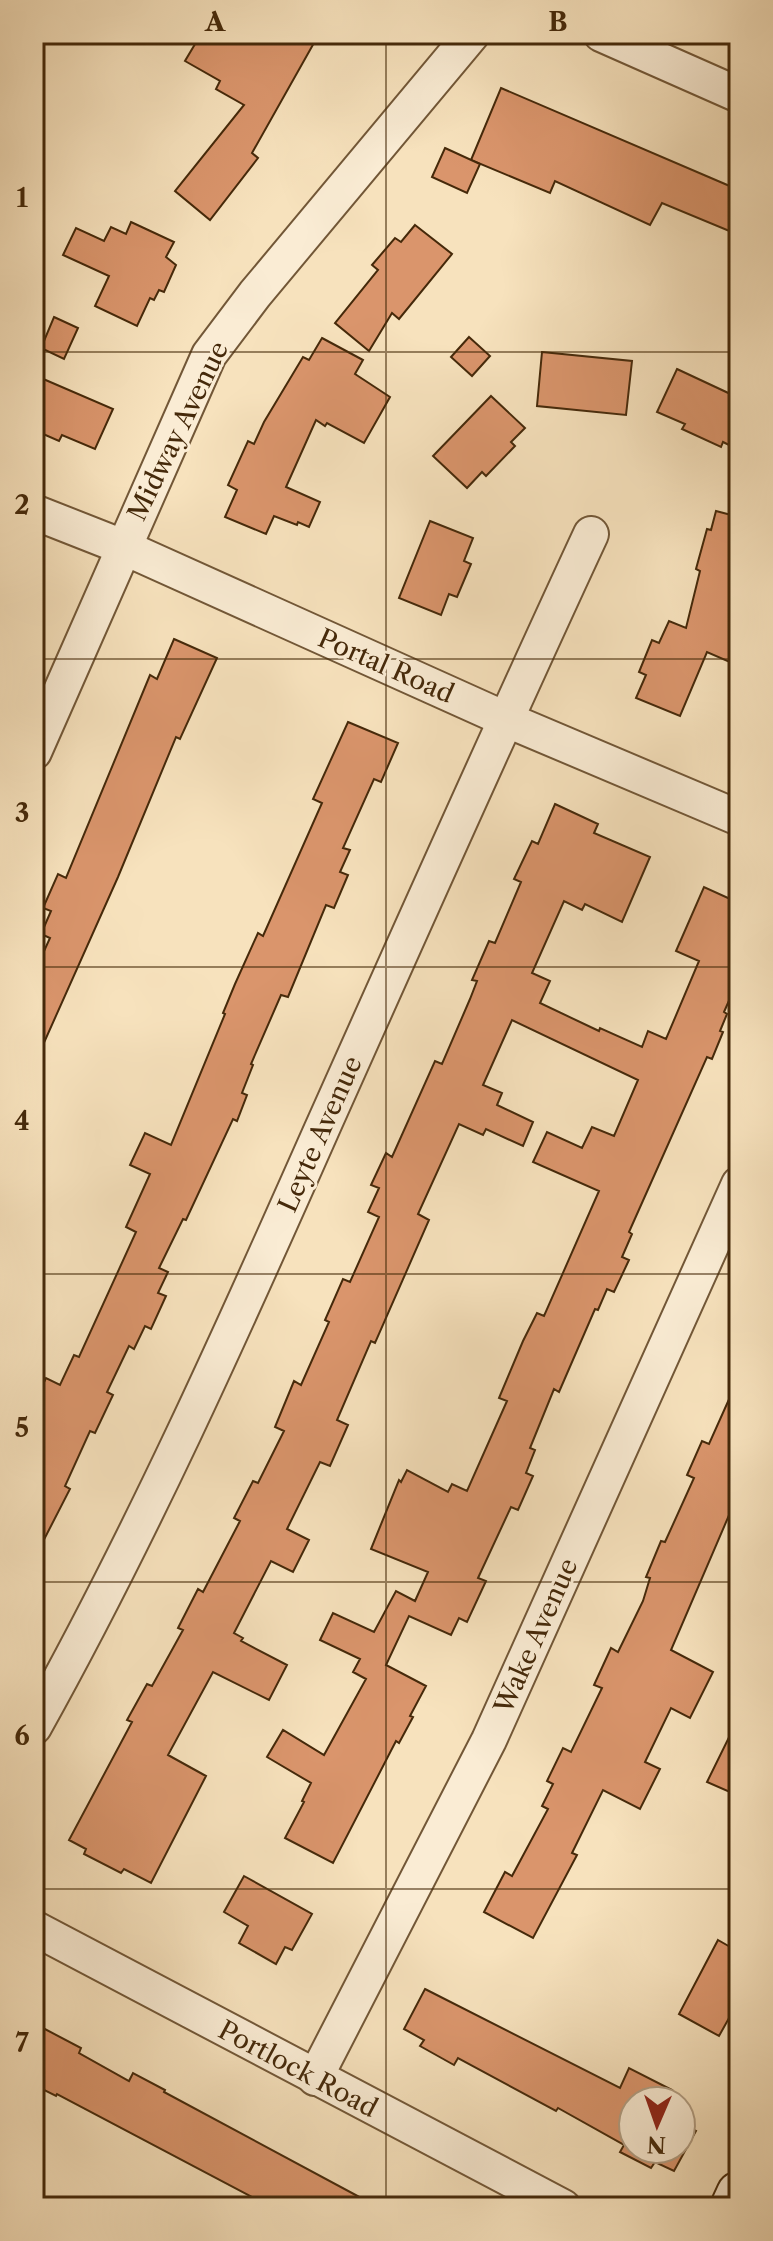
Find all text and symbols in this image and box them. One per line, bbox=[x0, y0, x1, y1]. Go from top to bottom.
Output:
text: A bbox=[204, 6, 226, 38]
text: B bbox=[548, 6, 568, 38]
text: 1 bbox=[16, 182, 28, 214]
street label: Midway Avenue bbox=[121, 336, 235, 526]
text: 2 bbox=[14, 489, 30, 521]
street label: Portal Road bbox=[313, 622, 459, 710]
text: 3 bbox=[15, 797, 29, 829]
street label: Leyte Avenue bbox=[271, 1051, 369, 1217]
text: 4 bbox=[14, 1105, 30, 1137]
text: 5 bbox=[15, 1412, 29, 1444]
street label: Wake Avenue bbox=[487, 1553, 585, 1720]
text: 6 bbox=[14, 1720, 30, 1752]
street label: Portlock Road bbox=[213, 2014, 383, 2124]
text: 7 bbox=[15, 2027, 29, 2059]
north arrow bbox=[617, 2085, 697, 2165]
text: N bbox=[646, 2131, 666, 2158]

